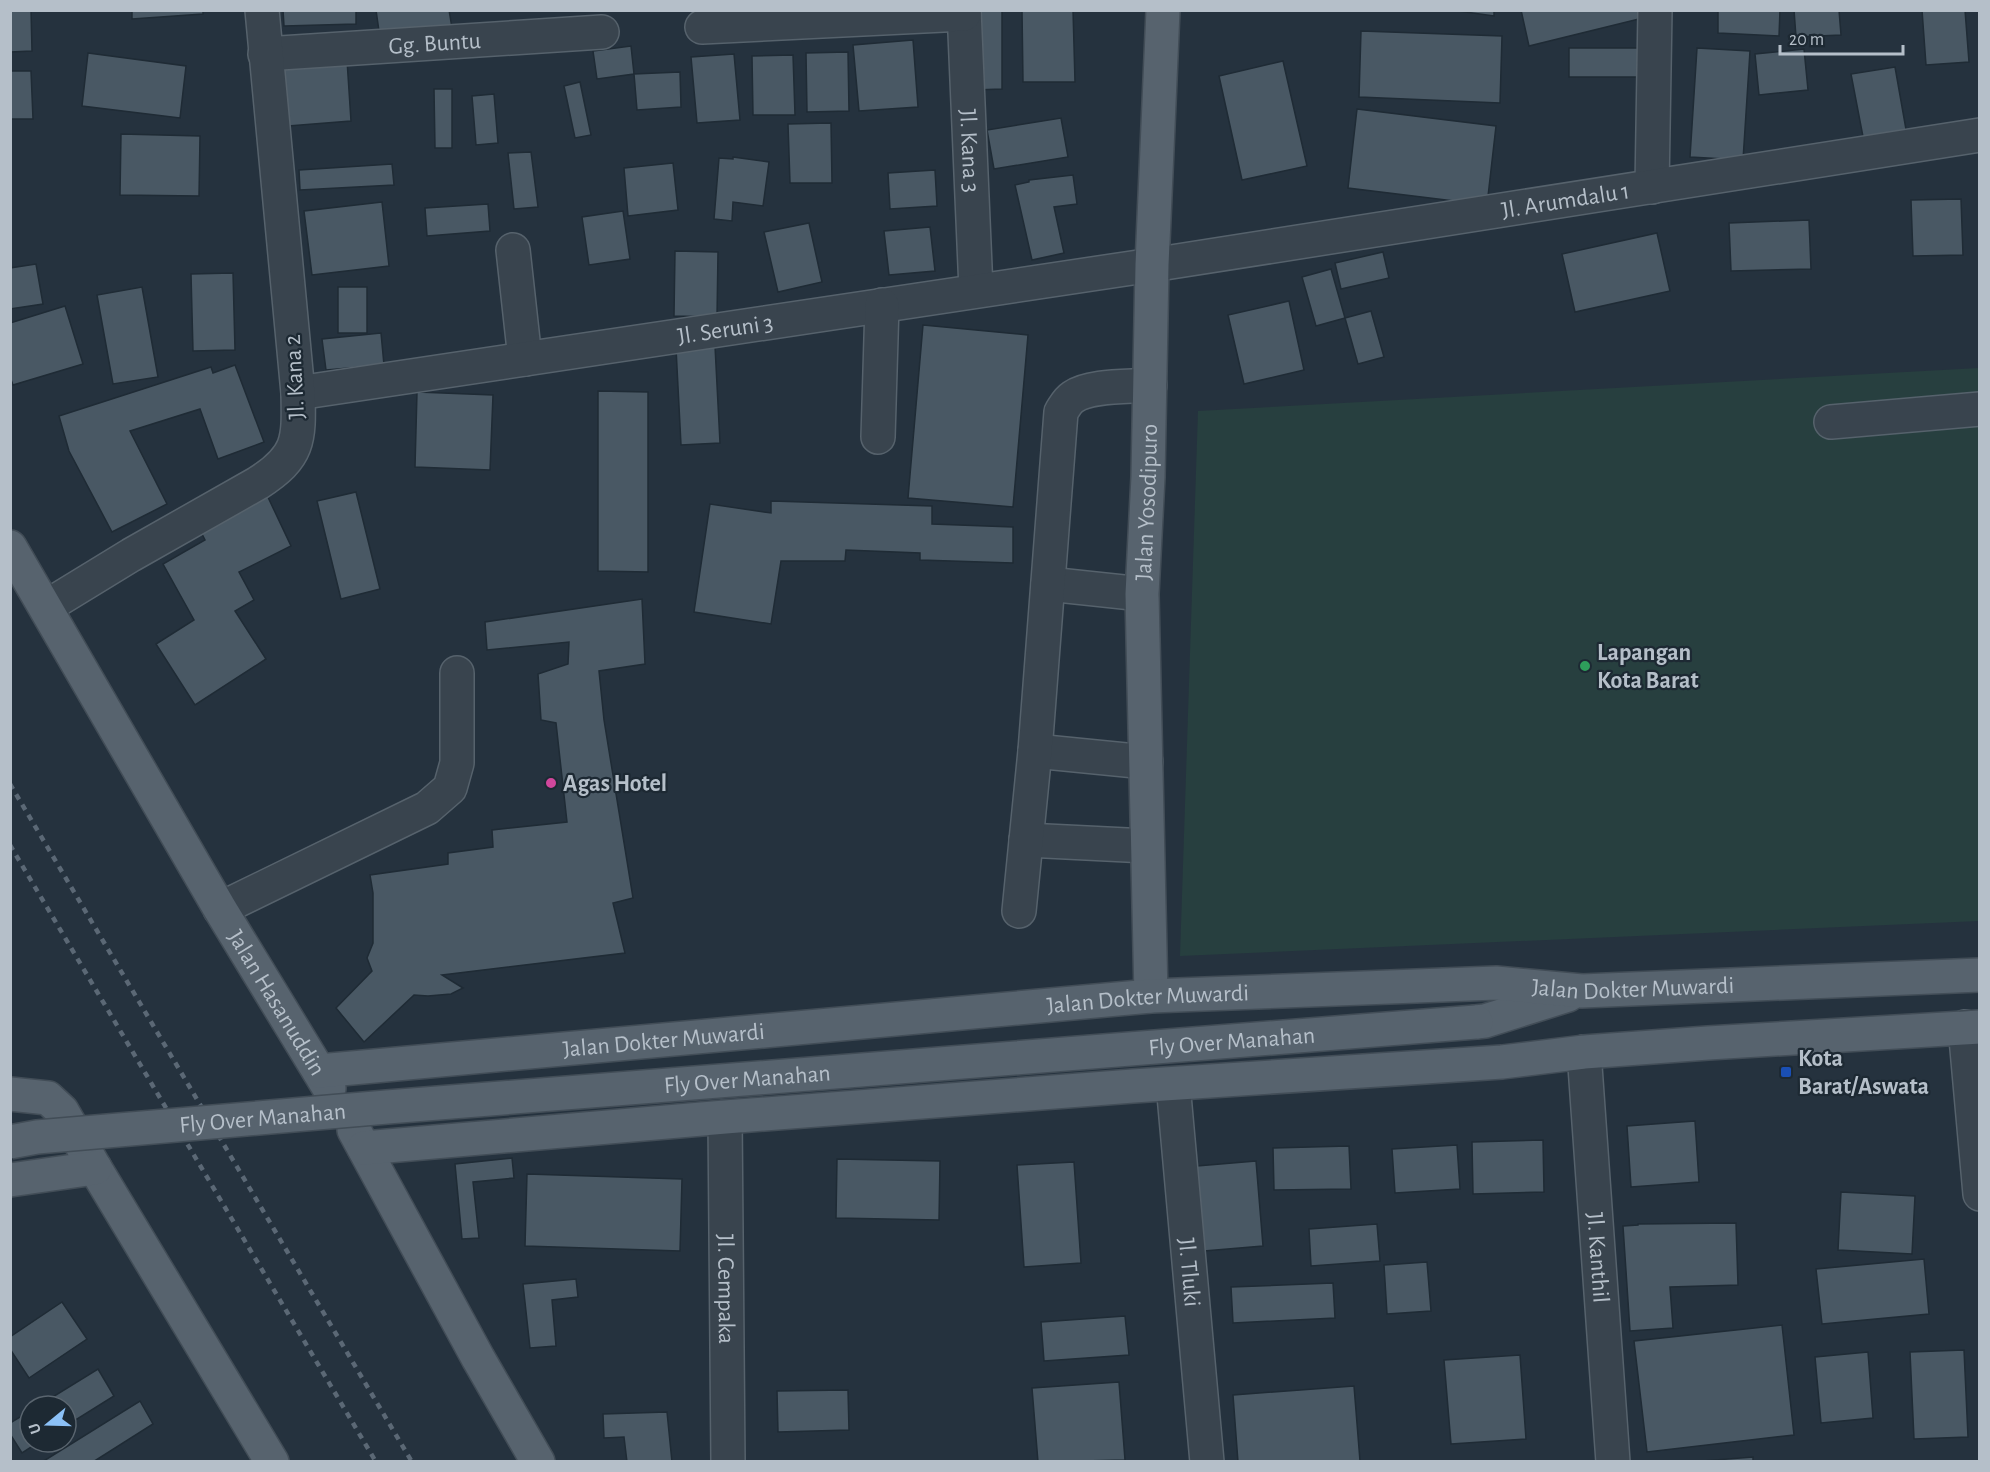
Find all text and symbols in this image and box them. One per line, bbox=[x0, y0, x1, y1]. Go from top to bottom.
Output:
scale bar bbox=[1780, 18, 1903, 56]
street label: Gg. Buntu bbox=[388, 29, 482, 59]
text: 20 m bbox=[1789, 31, 1824, 49]
street label: Jl. Kana 3 bbox=[955, 108, 983, 193]
street label: Jl. Arumdalu 1 bbox=[1500, 179, 1631, 223]
street label: Jl. Seruni 3 bbox=[676, 311, 775, 349]
street label: Jl. Kana 2 bbox=[281, 334, 309, 420]
street label: Jalan Yosodipuro bbox=[1132, 424, 1162, 581]
place label: Lapangan Kota Barat bbox=[1597, 641, 1699, 693]
marker: Lapangan Kota Barat bbox=[1578, 659, 1592, 673]
place label: Agas Hotel bbox=[563, 772, 667, 796]
marker: Agas Hotel bbox=[544, 776, 558, 790]
street label: Jalan Hasanuddin bbox=[223, 926, 329, 1080]
street label: Jalan Dokter Muwardi bbox=[1531, 974, 1735, 1004]
street label: Jalan Dokter Muwardi bbox=[1046, 981, 1249, 1018]
street label: Jalan Dokter Muwardi bbox=[562, 1020, 766, 1062]
street label: Fly Over Manahan bbox=[1147, 1024, 1316, 1061]
place label: Kota Barat/Aswata bbox=[1798, 1047, 1929, 1099]
street label: Fly Over Manahan bbox=[663, 1061, 832, 1098]
marker: Kota Barat/Aswata bbox=[1779, 1065, 1793, 1079]
street label: Fly Over Manahan bbox=[178, 1100, 347, 1138]
street label: Jl. Kanthil bbox=[1582, 1211, 1613, 1304]
street label: Jl. Cempaka bbox=[713, 1234, 738, 1344]
street label: Jl. Tluki bbox=[1174, 1237, 1204, 1308]
north arrow bbox=[18, 1394, 78, 1454]
text: U bbox=[26, 1421, 44, 1436]

